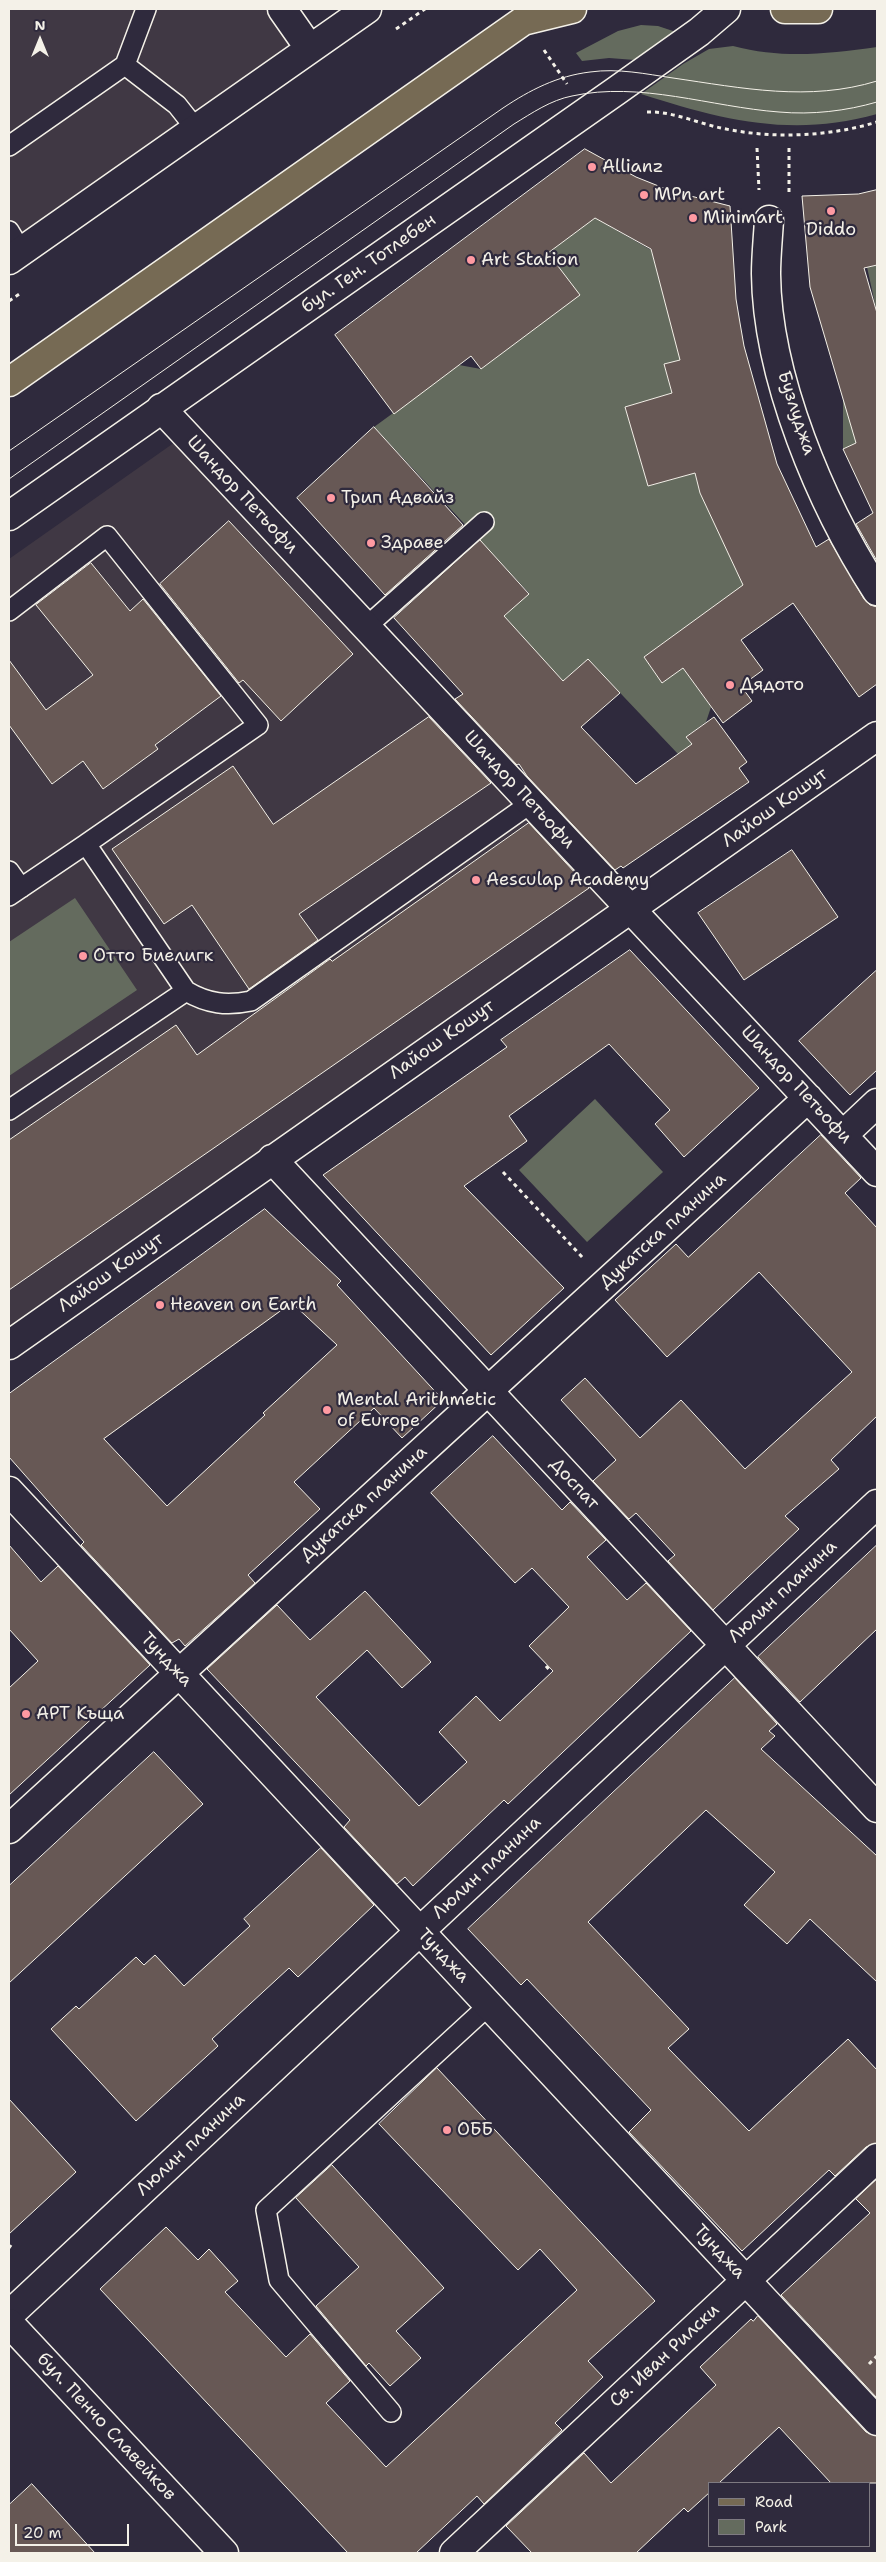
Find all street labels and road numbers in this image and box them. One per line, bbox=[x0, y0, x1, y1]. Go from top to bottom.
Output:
street label: бул. Ген. Тотлебен bbox=[298, 209, 440, 319]
street label: Бузлуджа bbox=[772, 368, 820, 458]
street label: Шандор Петьофи bbox=[182, 432, 302, 558]
street label: Шандор Петьофи bbox=[459, 727, 579, 853]
street label: Лайош Кошут bbox=[718, 764, 832, 852]
street label: Лайош Кошут bbox=[385, 996, 499, 1084]
street label: Шандор Петьофи bbox=[736, 1022, 856, 1148]
street label: Дукатска планина bbox=[595, 1168, 731, 1294]
street label: Лайош Кошут bbox=[54, 1229, 168, 1317]
street label: Дукатска планина bbox=[296, 1441, 432, 1567]
street label: Доспат bbox=[545, 1454, 603, 1514]
street label: Люлин планина bbox=[724, 1536, 842, 1648]
street label: Тунджа bbox=[135, 1628, 197, 1692]
street label: Люлин планина bbox=[428, 1812, 546, 1924]
street label: Тунджа bbox=[412, 1924, 474, 1988]
street label: Люлин планина bbox=[132, 2089, 250, 2201]
street label: Тунджа bbox=[688, 2220, 750, 2284]
street label: Св. Иван Рилски bbox=[606, 2300, 724, 2412]
street label: бул. Пенчо Славейков bbox=[32, 2349, 180, 2505]

